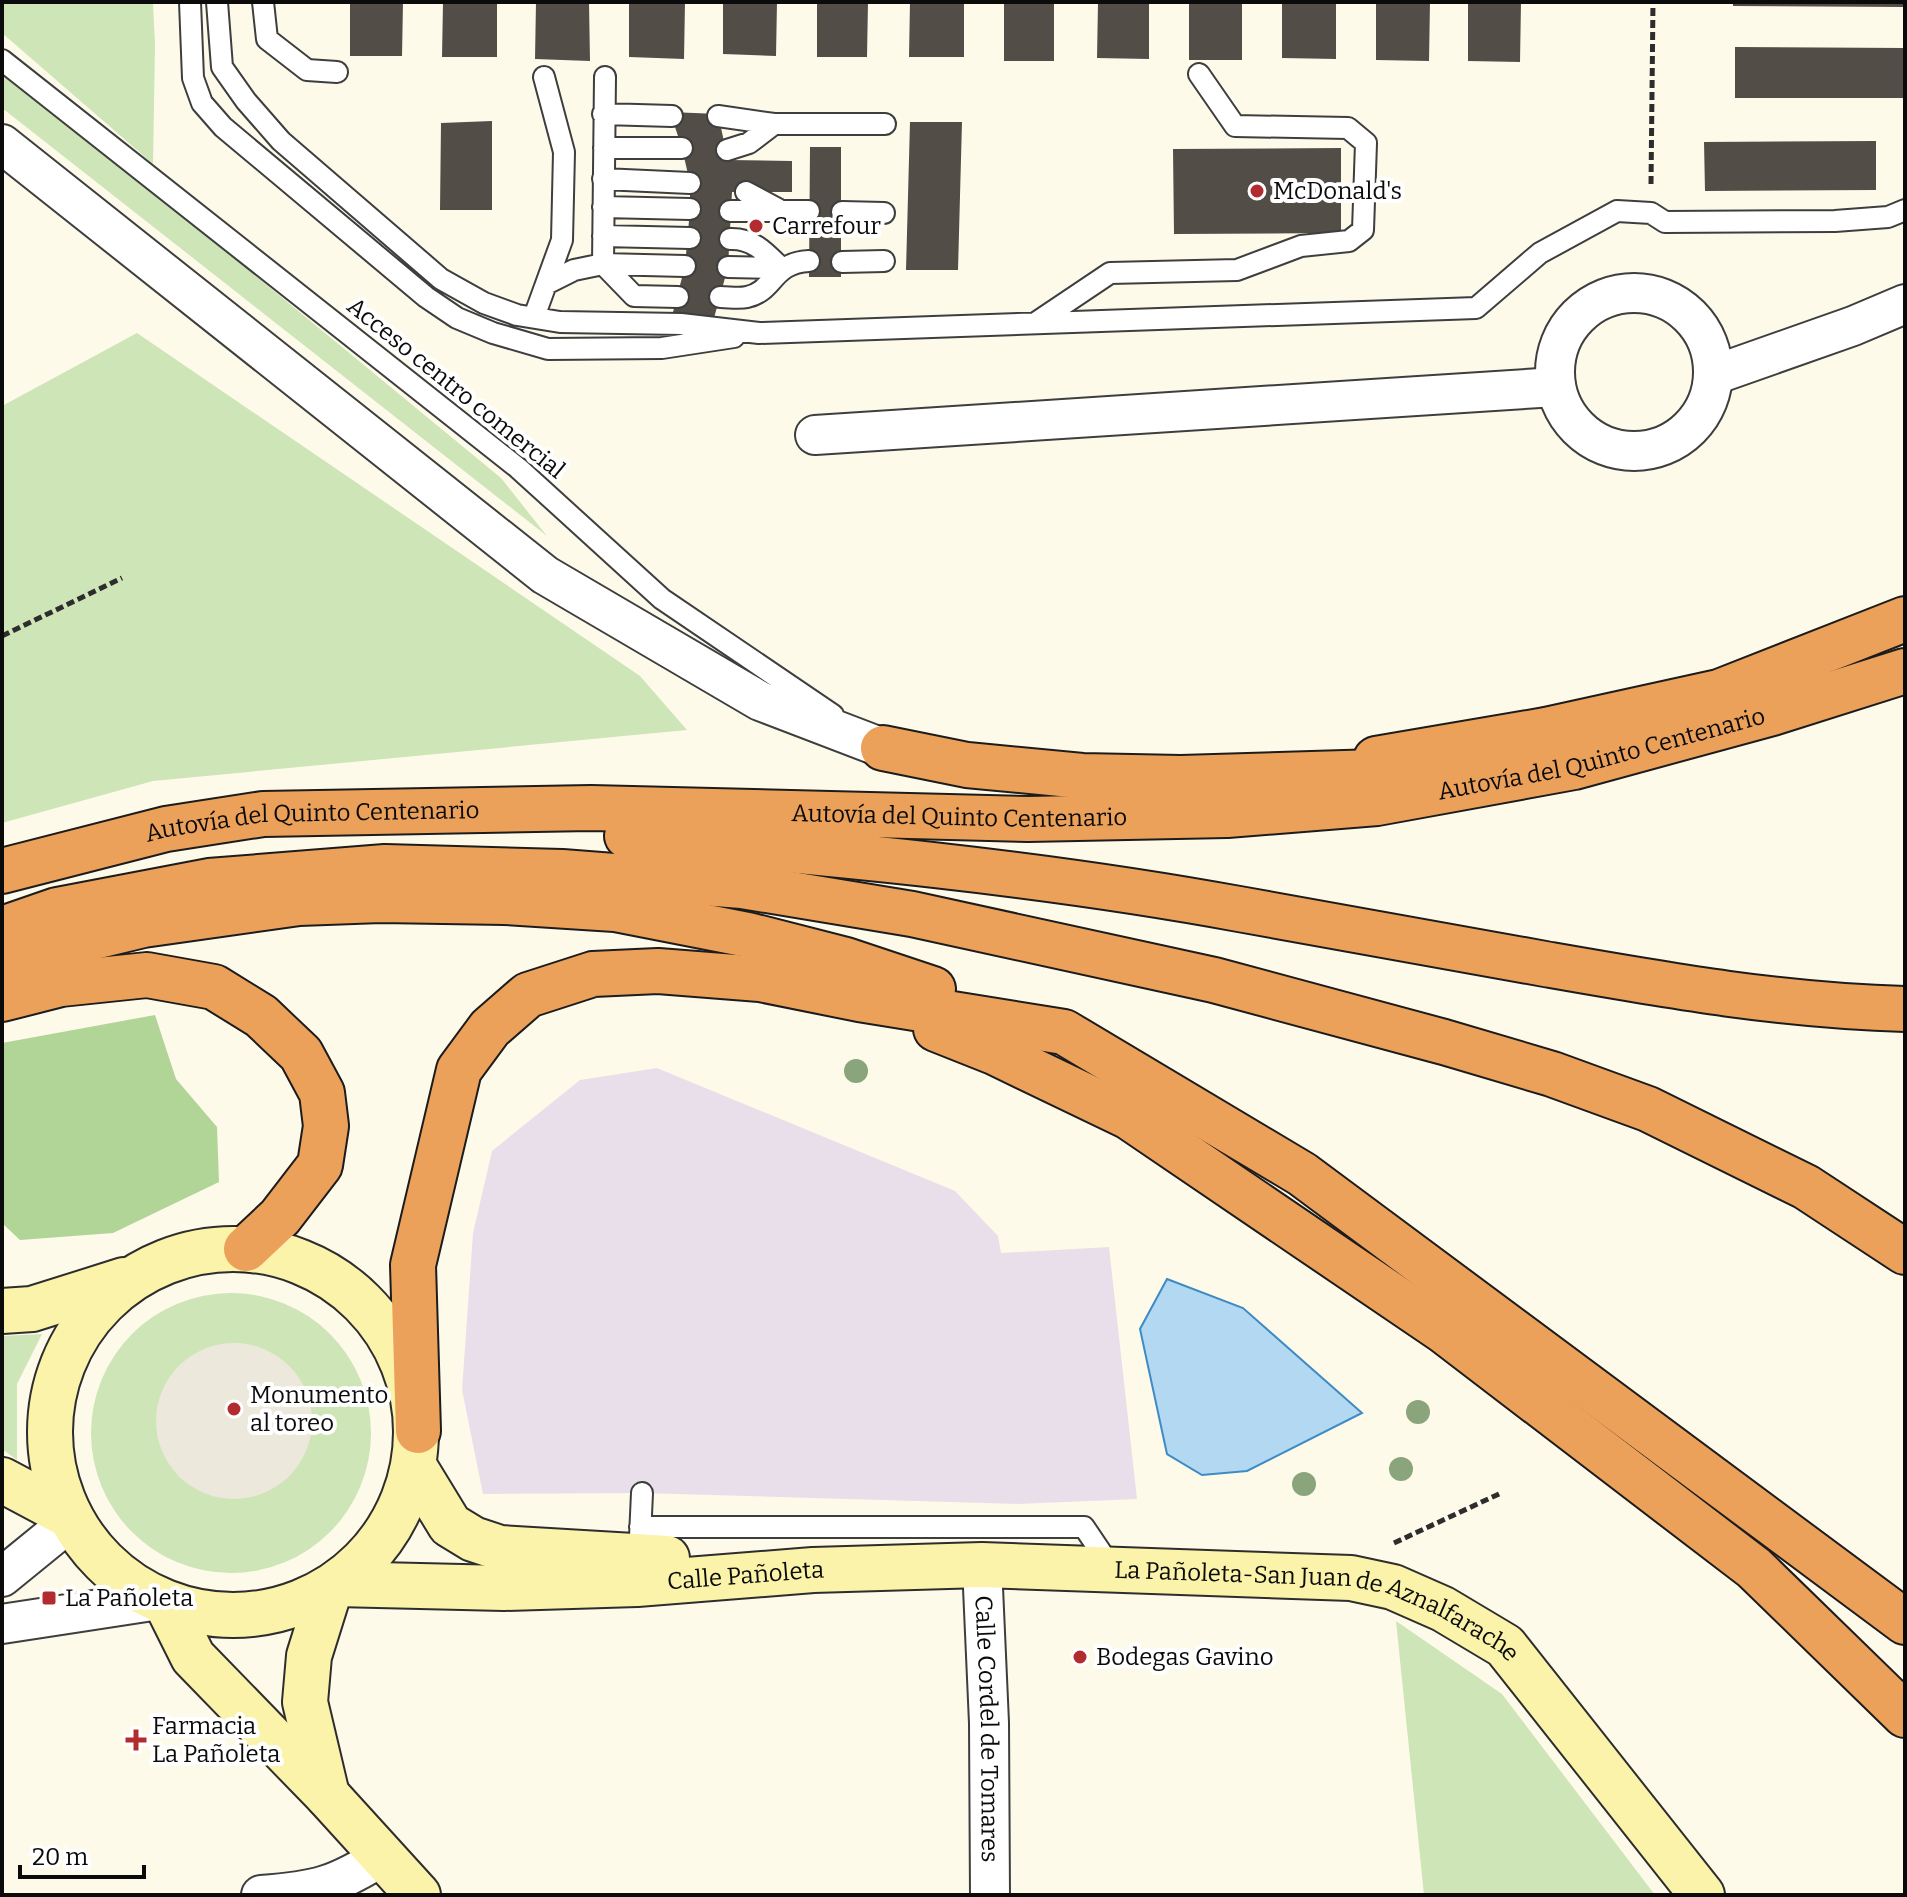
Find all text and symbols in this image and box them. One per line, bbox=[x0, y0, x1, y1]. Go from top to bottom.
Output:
place label: McDonald's bbox=[1273, 177, 1402, 205]
marker: McDonald's bbox=[1248, 182, 1266, 200]
place label: Carrefour bbox=[772, 212, 881, 240]
marker: Carrefour bbox=[747, 217, 765, 235]
street label: Acceso centro comercial bbox=[342, 292, 570, 484]
street label: Autovía del Quinto Centenario bbox=[1435, 702, 1768, 806]
street label: Autovía del Quinto Centenario bbox=[142, 796, 480, 848]
street label: Autovía del Quinto Centenario bbox=[791, 799, 1127, 833]
place label: Monumento al toreo bbox=[250, 1381, 388, 1437]
marker: Monumento al toreo bbox=[225, 1400, 243, 1418]
street label: Calle Pañoleta bbox=[666, 1556, 824, 1596]
street label: La Pañoleta-San Juan de Aznalfarache bbox=[1114, 1556, 1525, 1667]
place label: La Pañoleta bbox=[65, 1584, 193, 1612]
marker: La Pañoleta bbox=[40, 1589, 58, 1607]
street label: Calle Cordel de Tomares bbox=[969, 1595, 1004, 1863]
place label: Bodegas Gavino bbox=[1096, 1643, 1273, 1671]
marker: Bodegas Gavino bbox=[1071, 1648, 1089, 1666]
place label: Farmacia La Pañoleta bbox=[152, 1712, 280, 1768]
marker: Farmacia La Pañoleta bbox=[127, 1731, 145, 1749]
scale bar bbox=[20, 1829, 144, 1879]
text: 20 m bbox=[32, 1843, 88, 1871]

